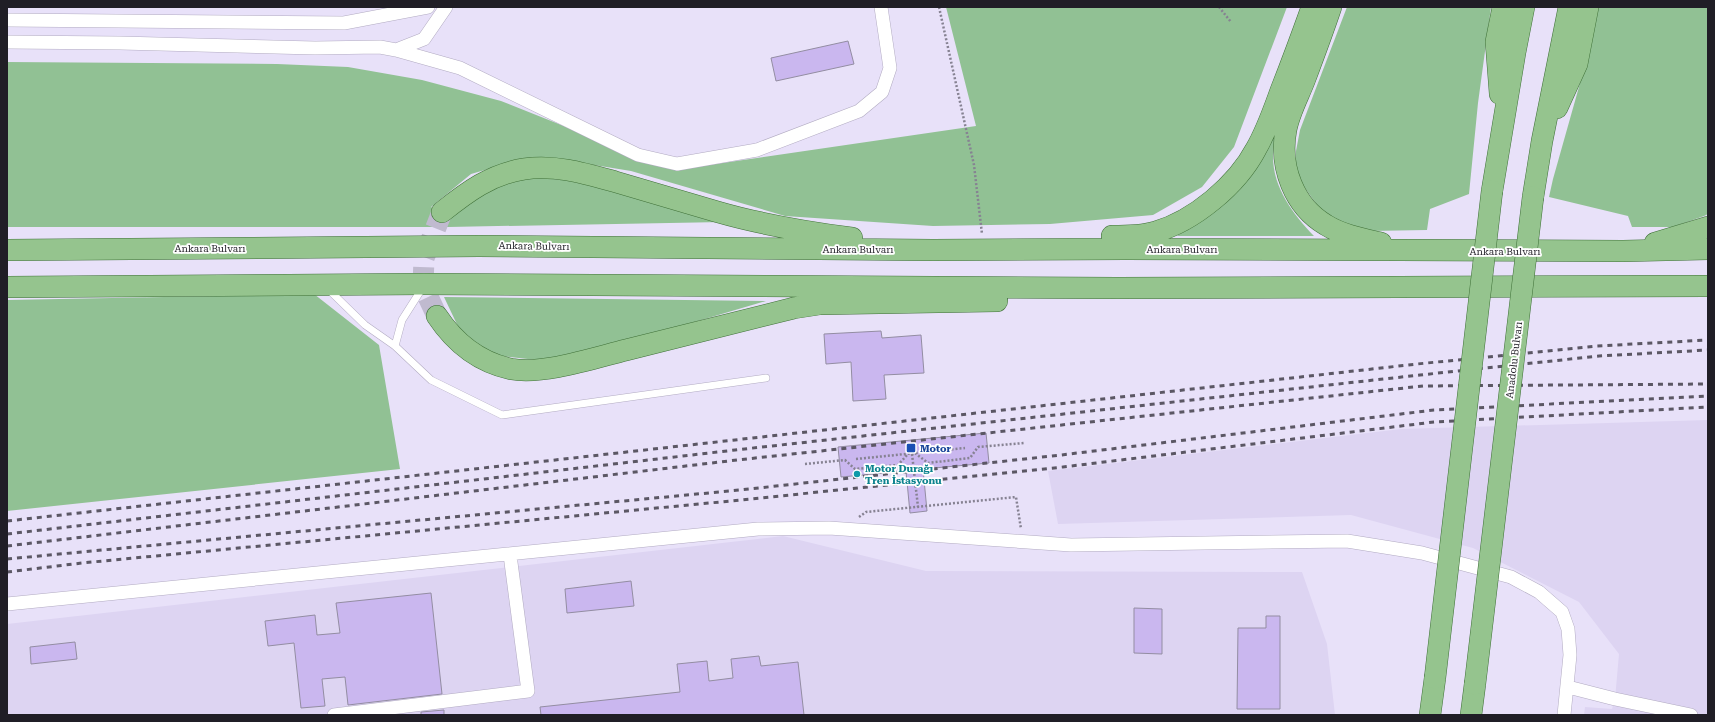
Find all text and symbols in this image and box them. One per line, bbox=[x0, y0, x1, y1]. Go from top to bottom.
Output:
street label: Ankara Bulvarı bbox=[498, 240, 570, 252]
street label: Ankara Bulvarı bbox=[175, 243, 245, 254]
street label: Ankara Bulvarı bbox=[823, 244, 893, 255]
street label: Ankara Bulvarı bbox=[1147, 244, 1217, 255]
street label: Ankara Bulvarı bbox=[1470, 246, 1540, 257]
street label: Anadolu Bulvarı bbox=[1504, 321, 1524, 399]
marker: Motor bbox=[905, 442, 917, 454]
place label: Motor bbox=[920, 443, 951, 454]
place label: Motor Durağı Tren İstasyonu bbox=[865, 463, 942, 486]
marker: Motor Durağı Tren İstasyonu bbox=[852, 469, 862, 479]

